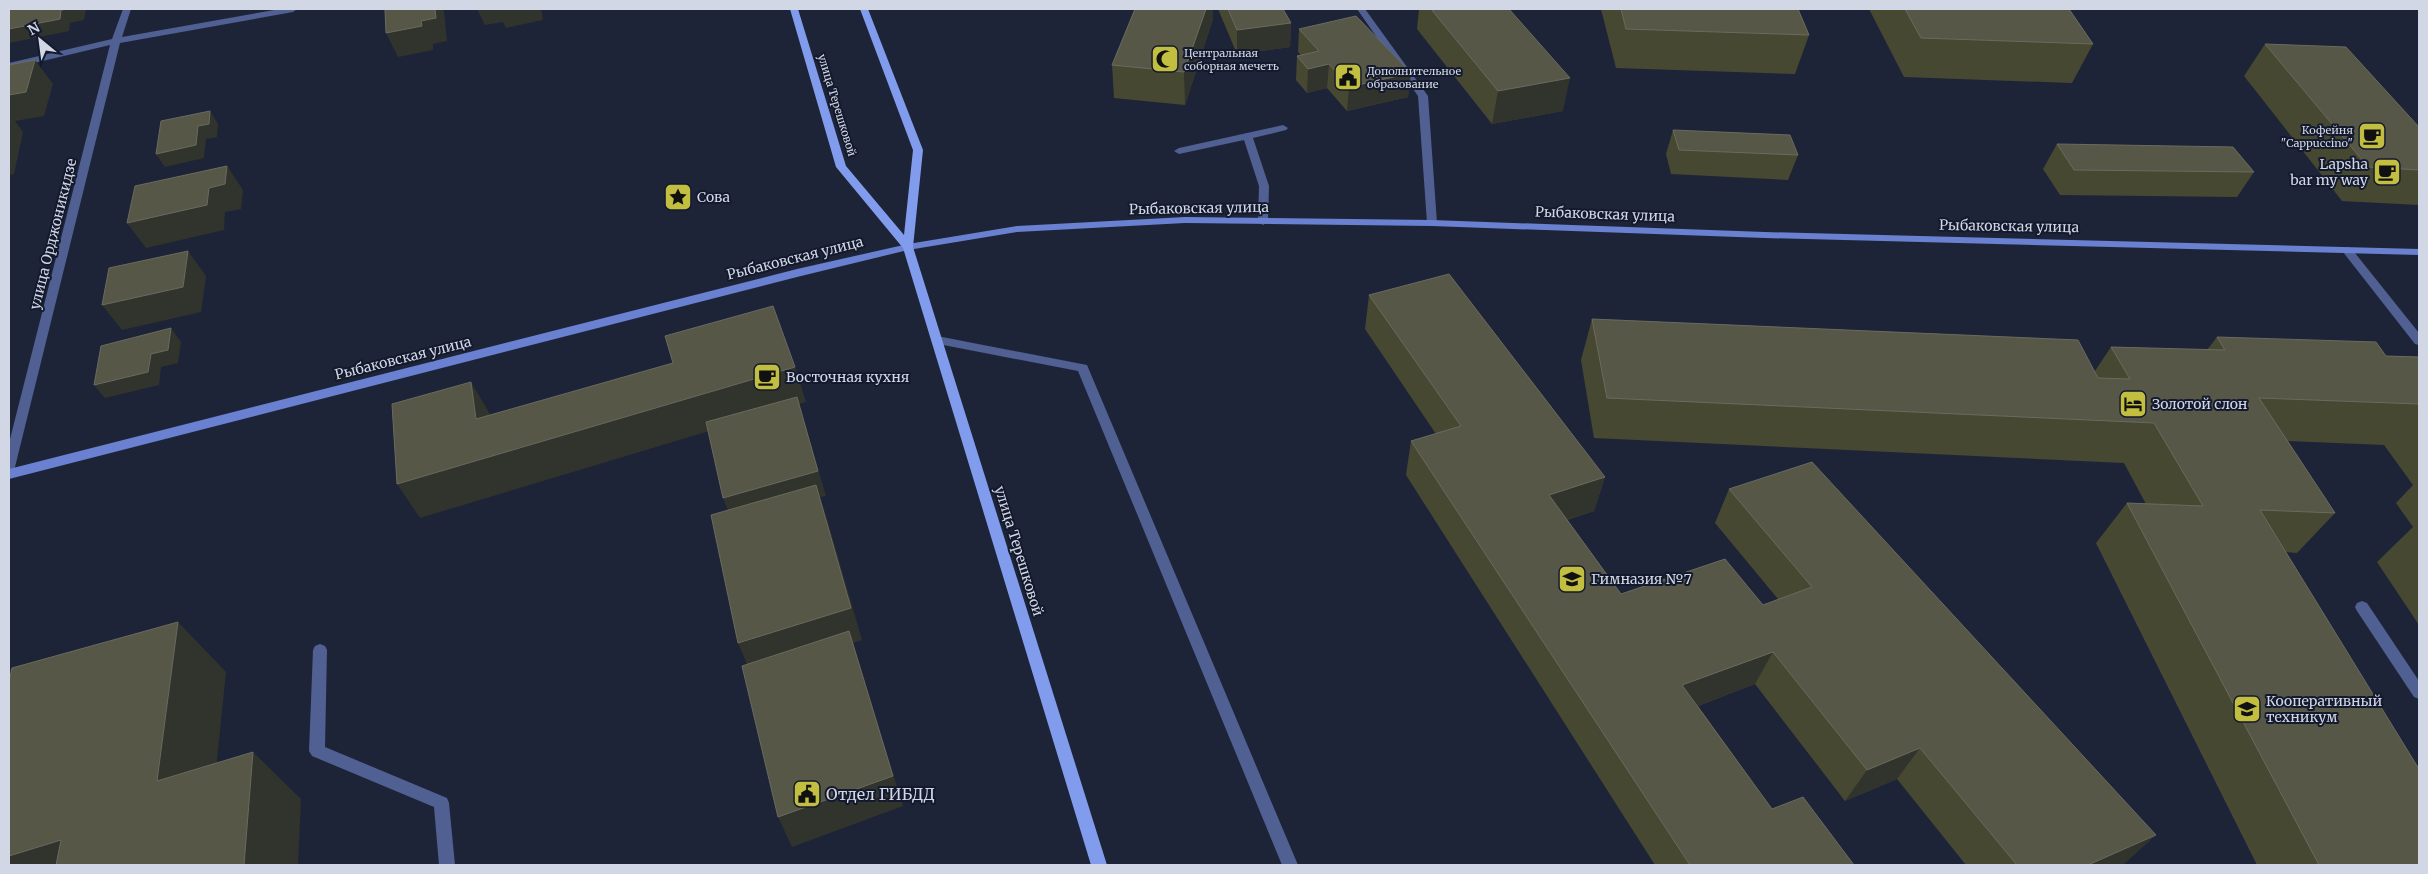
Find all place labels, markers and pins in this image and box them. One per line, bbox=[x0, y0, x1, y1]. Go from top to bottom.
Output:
mosque icon: Центральная соборная мечеть bbox=[1150, 44, 1180, 74]
place label: Центральная соборная мечеть bbox=[1184, 46, 1279, 73]
public building icon: Дополнительное образование bbox=[1333, 62, 1363, 92]
place label: Дополнительное образование bbox=[1367, 64, 1461, 91]
cafe icon: Кофейня "Cappuccino" bbox=[2357, 121, 2387, 151]
place label: Кофейня "Cappuccino" bbox=[2281, 123, 2353, 150]
place label: Lapsha bar my way bbox=[2289, 155, 2369, 189]
cafe icon: Lapsha bar my way bbox=[2372, 157, 2402, 187]
place icon: Сова bbox=[663, 182, 693, 212]
place label: Сова bbox=[697, 188, 731, 206]
cafe icon: Восточная кухня bbox=[752, 362, 782, 392]
place label: Восточная кухня bbox=[786, 368, 909, 386]
hotel icon: Золотой слон bbox=[2118, 389, 2148, 419]
place label: Золотой слон bbox=[2152, 395, 2248, 413]
school or university icon: Гимназия №7 bbox=[1557, 564, 1587, 594]
place label: Гимназия №7 bbox=[1591, 570, 1692, 588]
place label: Кооперативный техникум bbox=[2266, 692, 2383, 726]
school or university icon: Кооперативный техникум bbox=[2232, 694, 2262, 724]
public building icon: Отдел ГИБДД bbox=[792, 779, 822, 809]
place label: Отдел ГИБДД bbox=[826, 784, 935, 804]

